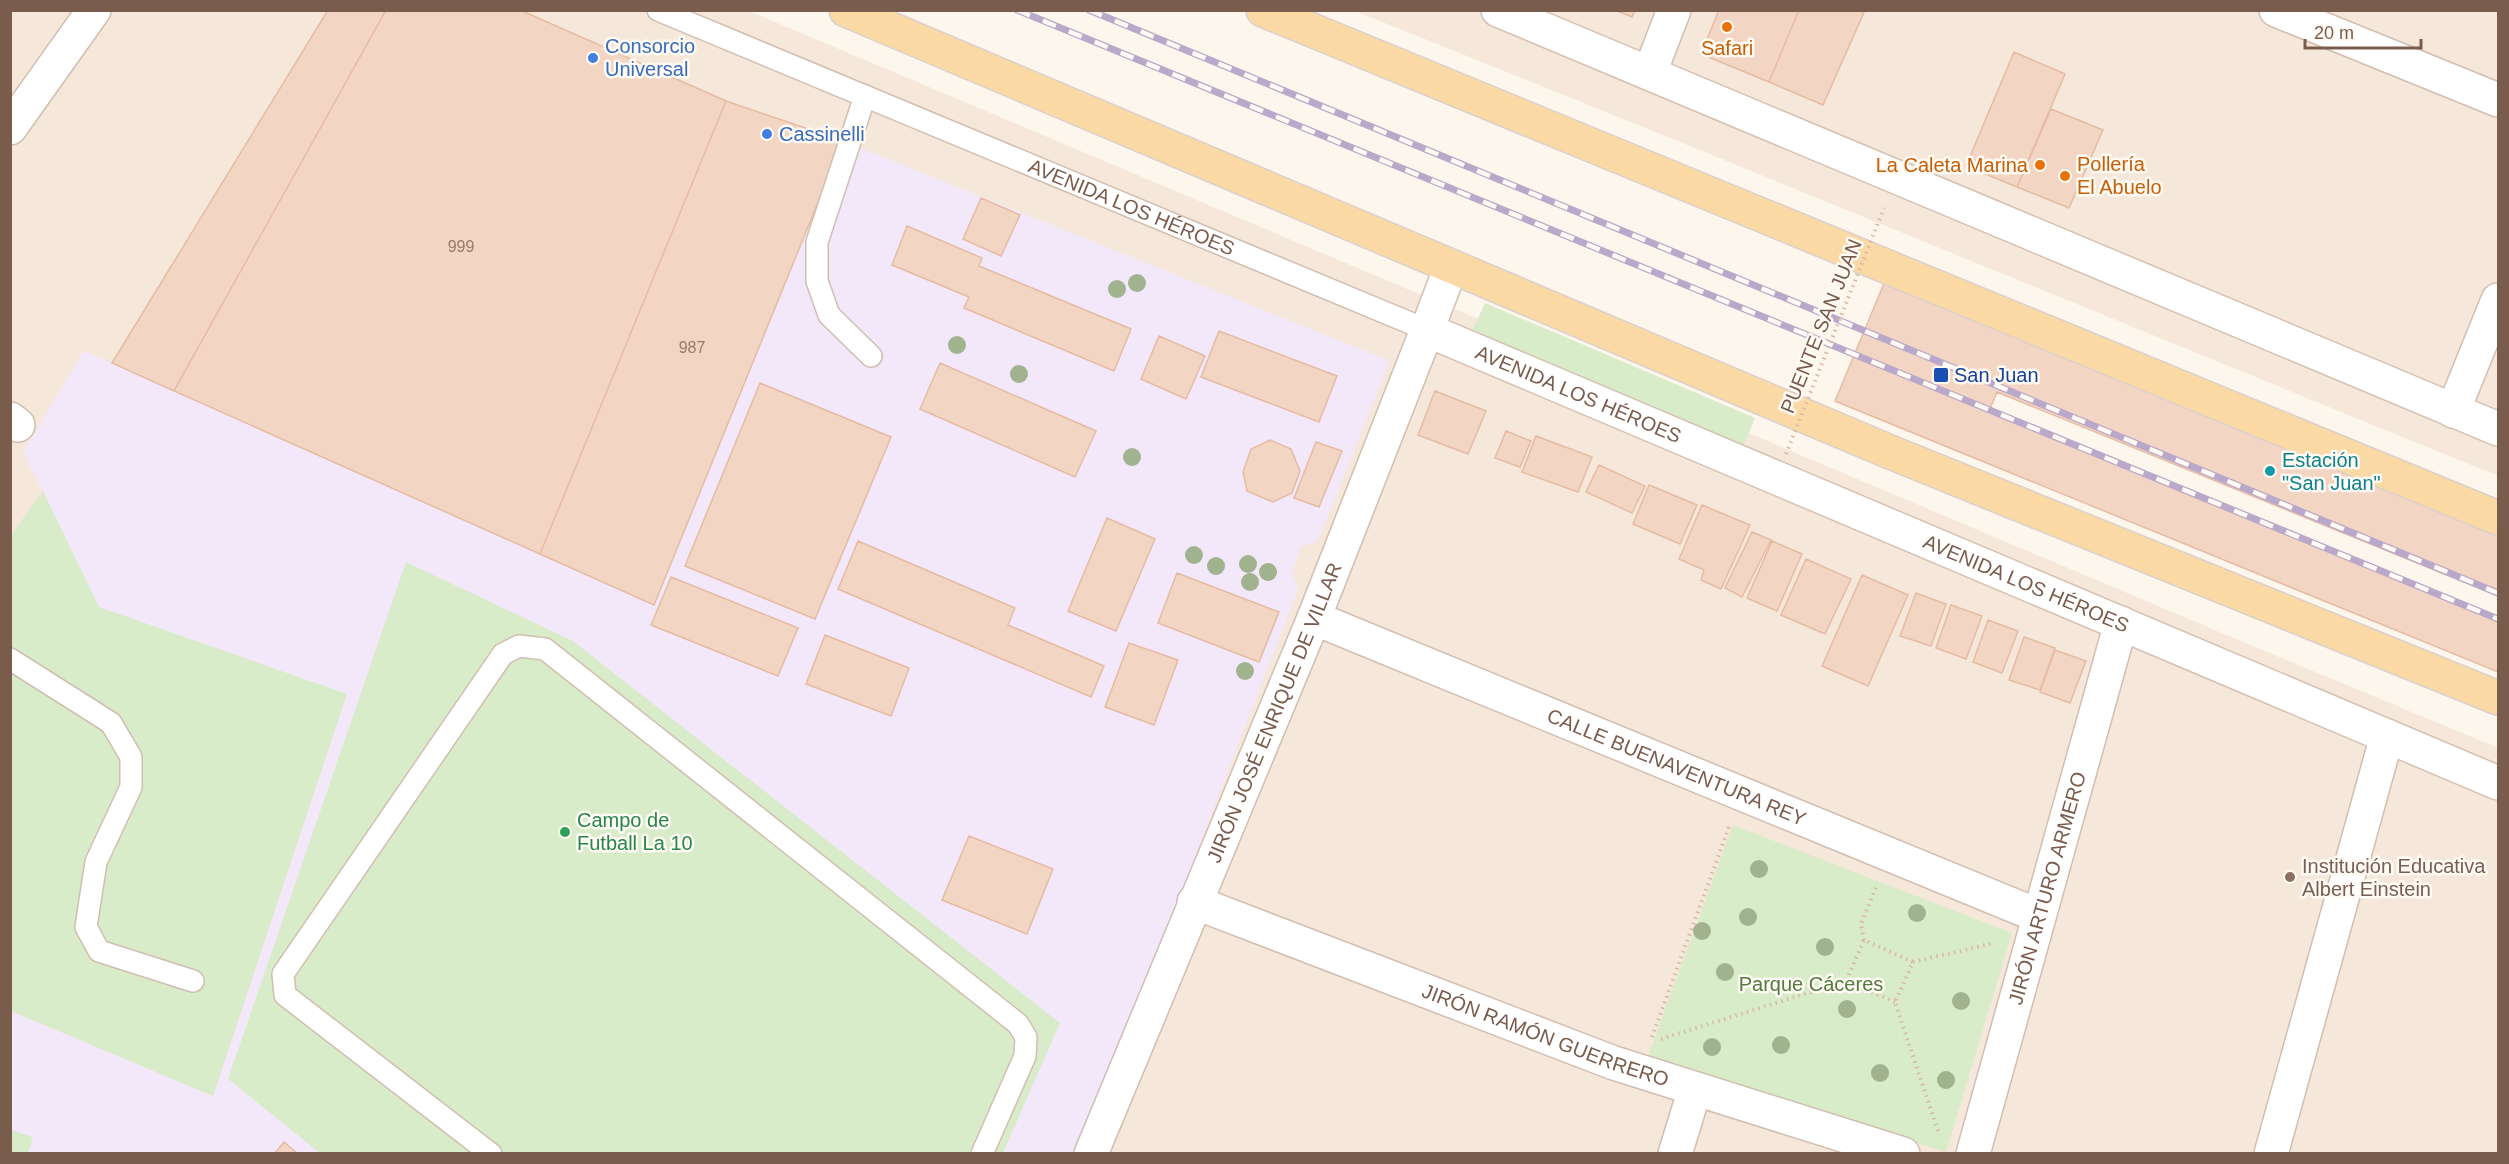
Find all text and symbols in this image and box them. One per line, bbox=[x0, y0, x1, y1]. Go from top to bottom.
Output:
scale bar bbox=[2305, 12, 2420, 50]
marker: Safari bbox=[1720, 20, 1734, 34]
text: 20 m bbox=[2314, 23, 2354, 43]
place label: Consorcio Universal bbox=[605, 35, 695, 80]
place label: Safari bbox=[1701, 37, 1753, 59]
marker: Consorcio Universal bbox=[586, 51, 600, 65]
place label: Cassinelli bbox=[779, 123, 865, 145]
marker: Cassinelli bbox=[760, 127, 774, 141]
place label: Pollería El Abuelo bbox=[2077, 153, 2162, 198]
street label: AVENIDA LOS HÉROES bbox=[1025, 154, 1238, 260]
place label: La Caleta Marina bbox=[1876, 154, 2029, 176]
marker: La Caleta Marina bbox=[2033, 158, 2047, 172]
marker: Pollería El Abuelo bbox=[2058, 169, 2072, 183]
street label: PUENTE SAN JUAN bbox=[1776, 236, 1866, 416]
house number: 999 bbox=[448, 238, 474, 255]
house number: 987 bbox=[679, 339, 705, 356]
street label: AVENIDA LOS HÉROES bbox=[1473, 341, 1685, 447]
place label: San Juan bbox=[1954, 364, 2039, 386]
marker: San Juan bbox=[1932, 366, 1950, 384]
place label: Estación "San Juan" bbox=[2282, 449, 2381, 494]
marker: Estación "San Juan" bbox=[2263, 464, 2277, 478]
street label: AVENIDA LOS HÉROES bbox=[1920, 530, 2132, 637]
street label: JIRÓN JOSÉ ENRIQUE DE VILLAR bbox=[1203, 559, 1346, 866]
street label: CALLE BUENAVENTURA REY bbox=[1544, 704, 1809, 830]
street label: JIRÓN ARTURO ARMERO bbox=[2004, 769, 2090, 1007]
place label: Campo de Futball La 10 bbox=[577, 809, 693, 854]
marker: Campo de Futball La 10 bbox=[558, 825, 572, 839]
place label: Institución Educativa Albert Einstein bbox=[2302, 855, 2486, 900]
marker: Institución Educativa Albert Einstein bbox=[2283, 870, 2297, 884]
park label: Parque Cáceres bbox=[1739, 973, 1883, 995]
street label: JIRÓN RAMÓN GUERRERO bbox=[1419, 980, 1672, 1091]

